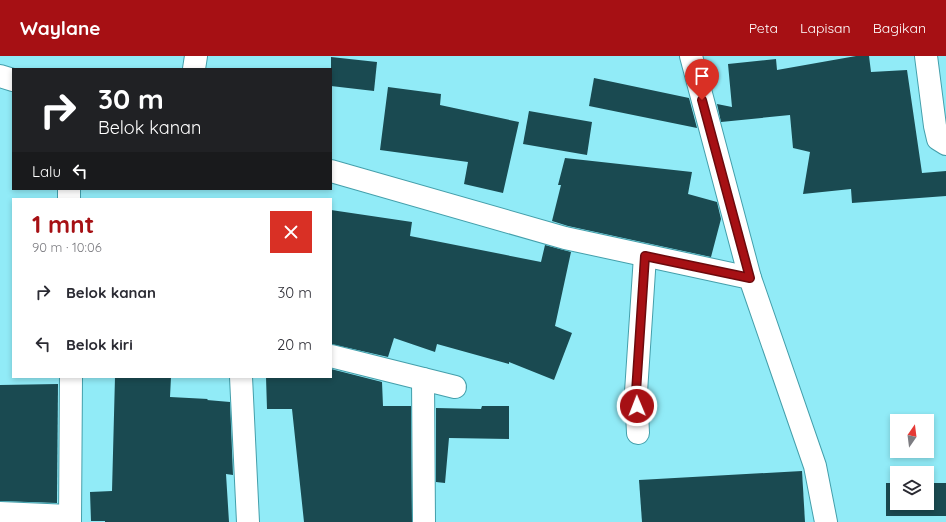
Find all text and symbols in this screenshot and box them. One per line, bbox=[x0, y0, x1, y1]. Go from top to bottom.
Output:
text: Waylane bbox=[20, 16, 100, 40]
text: Peta bbox=[749, 19, 778, 37]
text: Lapisan bbox=[800, 19, 851, 37]
text: Bagikan bbox=[873, 19, 926, 37]
pin bbox=[685, 59, 719, 100]
icon: arrive bbox=[691, 65, 713, 87]
text: 30 m bbox=[98, 81, 164, 116]
icon: right bbox=[32, 84, 84, 136]
text: Belok kanan bbox=[98, 116, 201, 139]
icon: left bbox=[69, 160, 91, 182]
text: Lalu bbox=[32, 162, 61, 181]
text: 1 mnt bbox=[32, 209, 94, 239]
button: close bbox=[270, 211, 312, 253]
text: 90 m · 10:06 bbox=[32, 239, 102, 255]
icon: right bbox=[32, 281, 54, 303]
text: Belok kanan bbox=[66, 283, 156, 302]
text: 30 m bbox=[277, 283, 312, 302]
icon: left bbox=[32, 333, 54, 355]
text: Belok kiri bbox=[66, 335, 133, 354]
text: 20 m bbox=[277, 335, 312, 354]
position arrow bbox=[616, 385, 658, 427]
north arrow bbox=[890, 414, 934, 458]
map controls bbox=[890, 414, 934, 510]
button: layers bbox=[890, 466, 934, 510]

